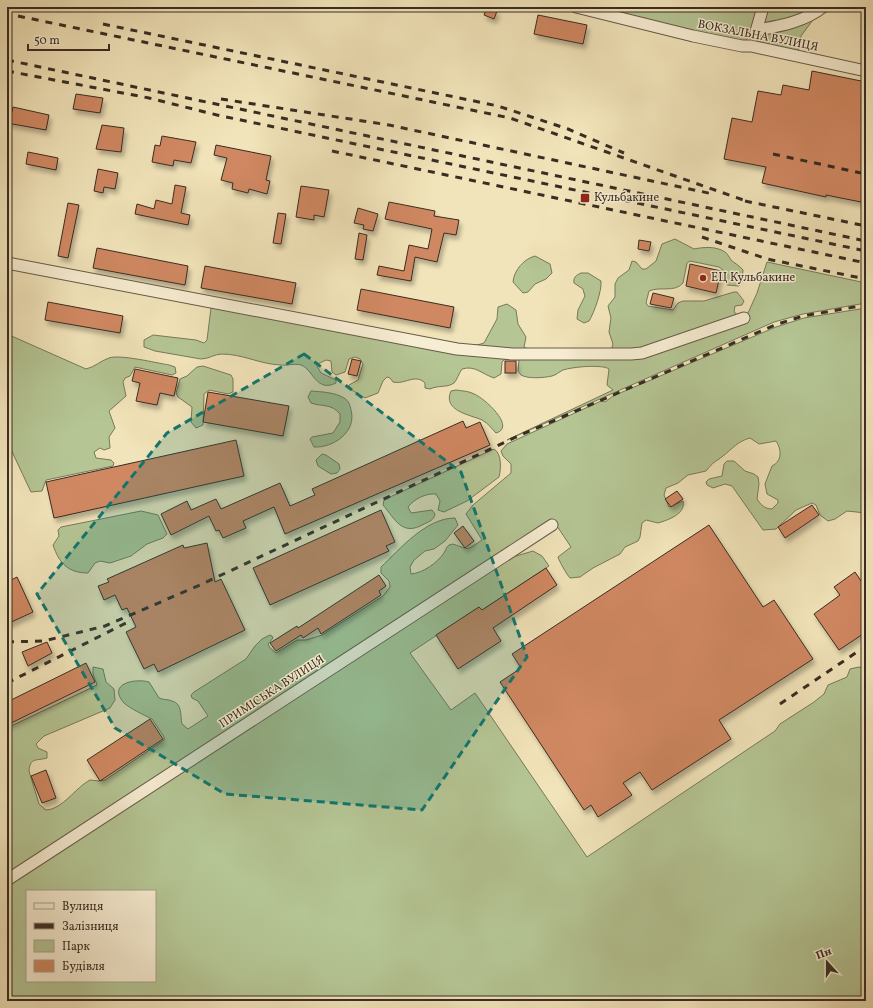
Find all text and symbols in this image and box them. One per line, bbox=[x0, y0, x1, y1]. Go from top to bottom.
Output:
street label: ВОКЗАЛЬНА ВУЛИЦЯ bbox=[696, 16, 820, 56]
scale bar bbox=[28, 26, 109, 52]
text: 50 m bbox=[34, 33, 60, 49]
place label: Кульбакине bbox=[594, 190, 659, 206]
marker: Кульбакине bbox=[579, 192, 591, 204]
place label: ЕЦ Кульбакине bbox=[711, 270, 795, 286]
marker: ЕЦ Кульбакине bbox=[698, 273, 708, 283]
street label: ПРИМІСЬКА ВУЛИЦЯ bbox=[216, 652, 328, 732]
legend bbox=[26, 890, 156, 982]
text: Вулиця bbox=[62, 899, 103, 915]
text: Залізниця bbox=[62, 919, 118, 935]
text: Парк bbox=[62, 939, 90, 955]
north arrow bbox=[807, 942, 847, 982]
text: Пн bbox=[814, 944, 834, 964]
text: Будівля bbox=[62, 959, 105, 975]

